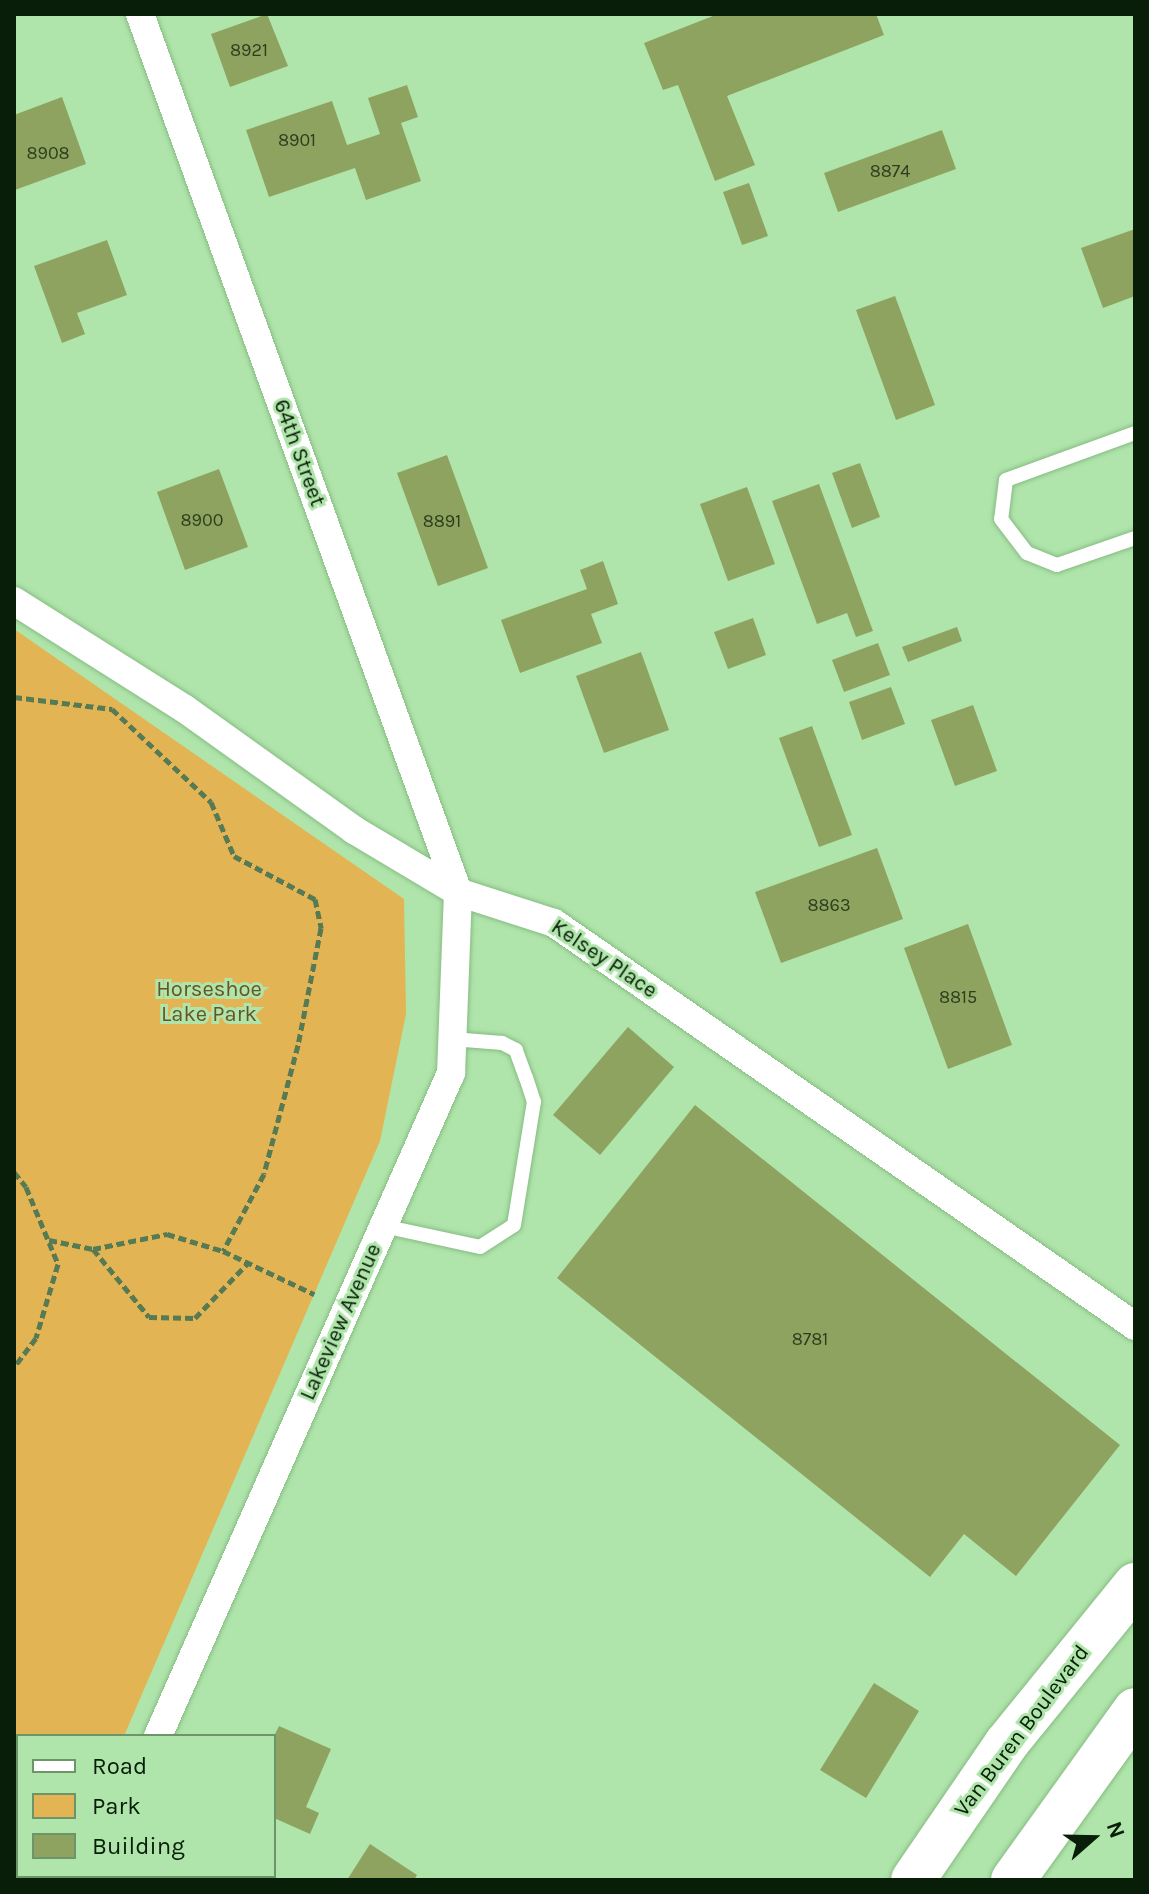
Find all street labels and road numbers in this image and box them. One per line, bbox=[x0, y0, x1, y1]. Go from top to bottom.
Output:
street label: 64th Street bbox=[267, 396, 331, 510]
street label: Kelsey Place bbox=[546, 914, 662, 1004]
street label: Lakeview Avenue bbox=[295, 1240, 387, 1404]
street label: Van Buren Boulevard bbox=[949, 1640, 1095, 1822]

